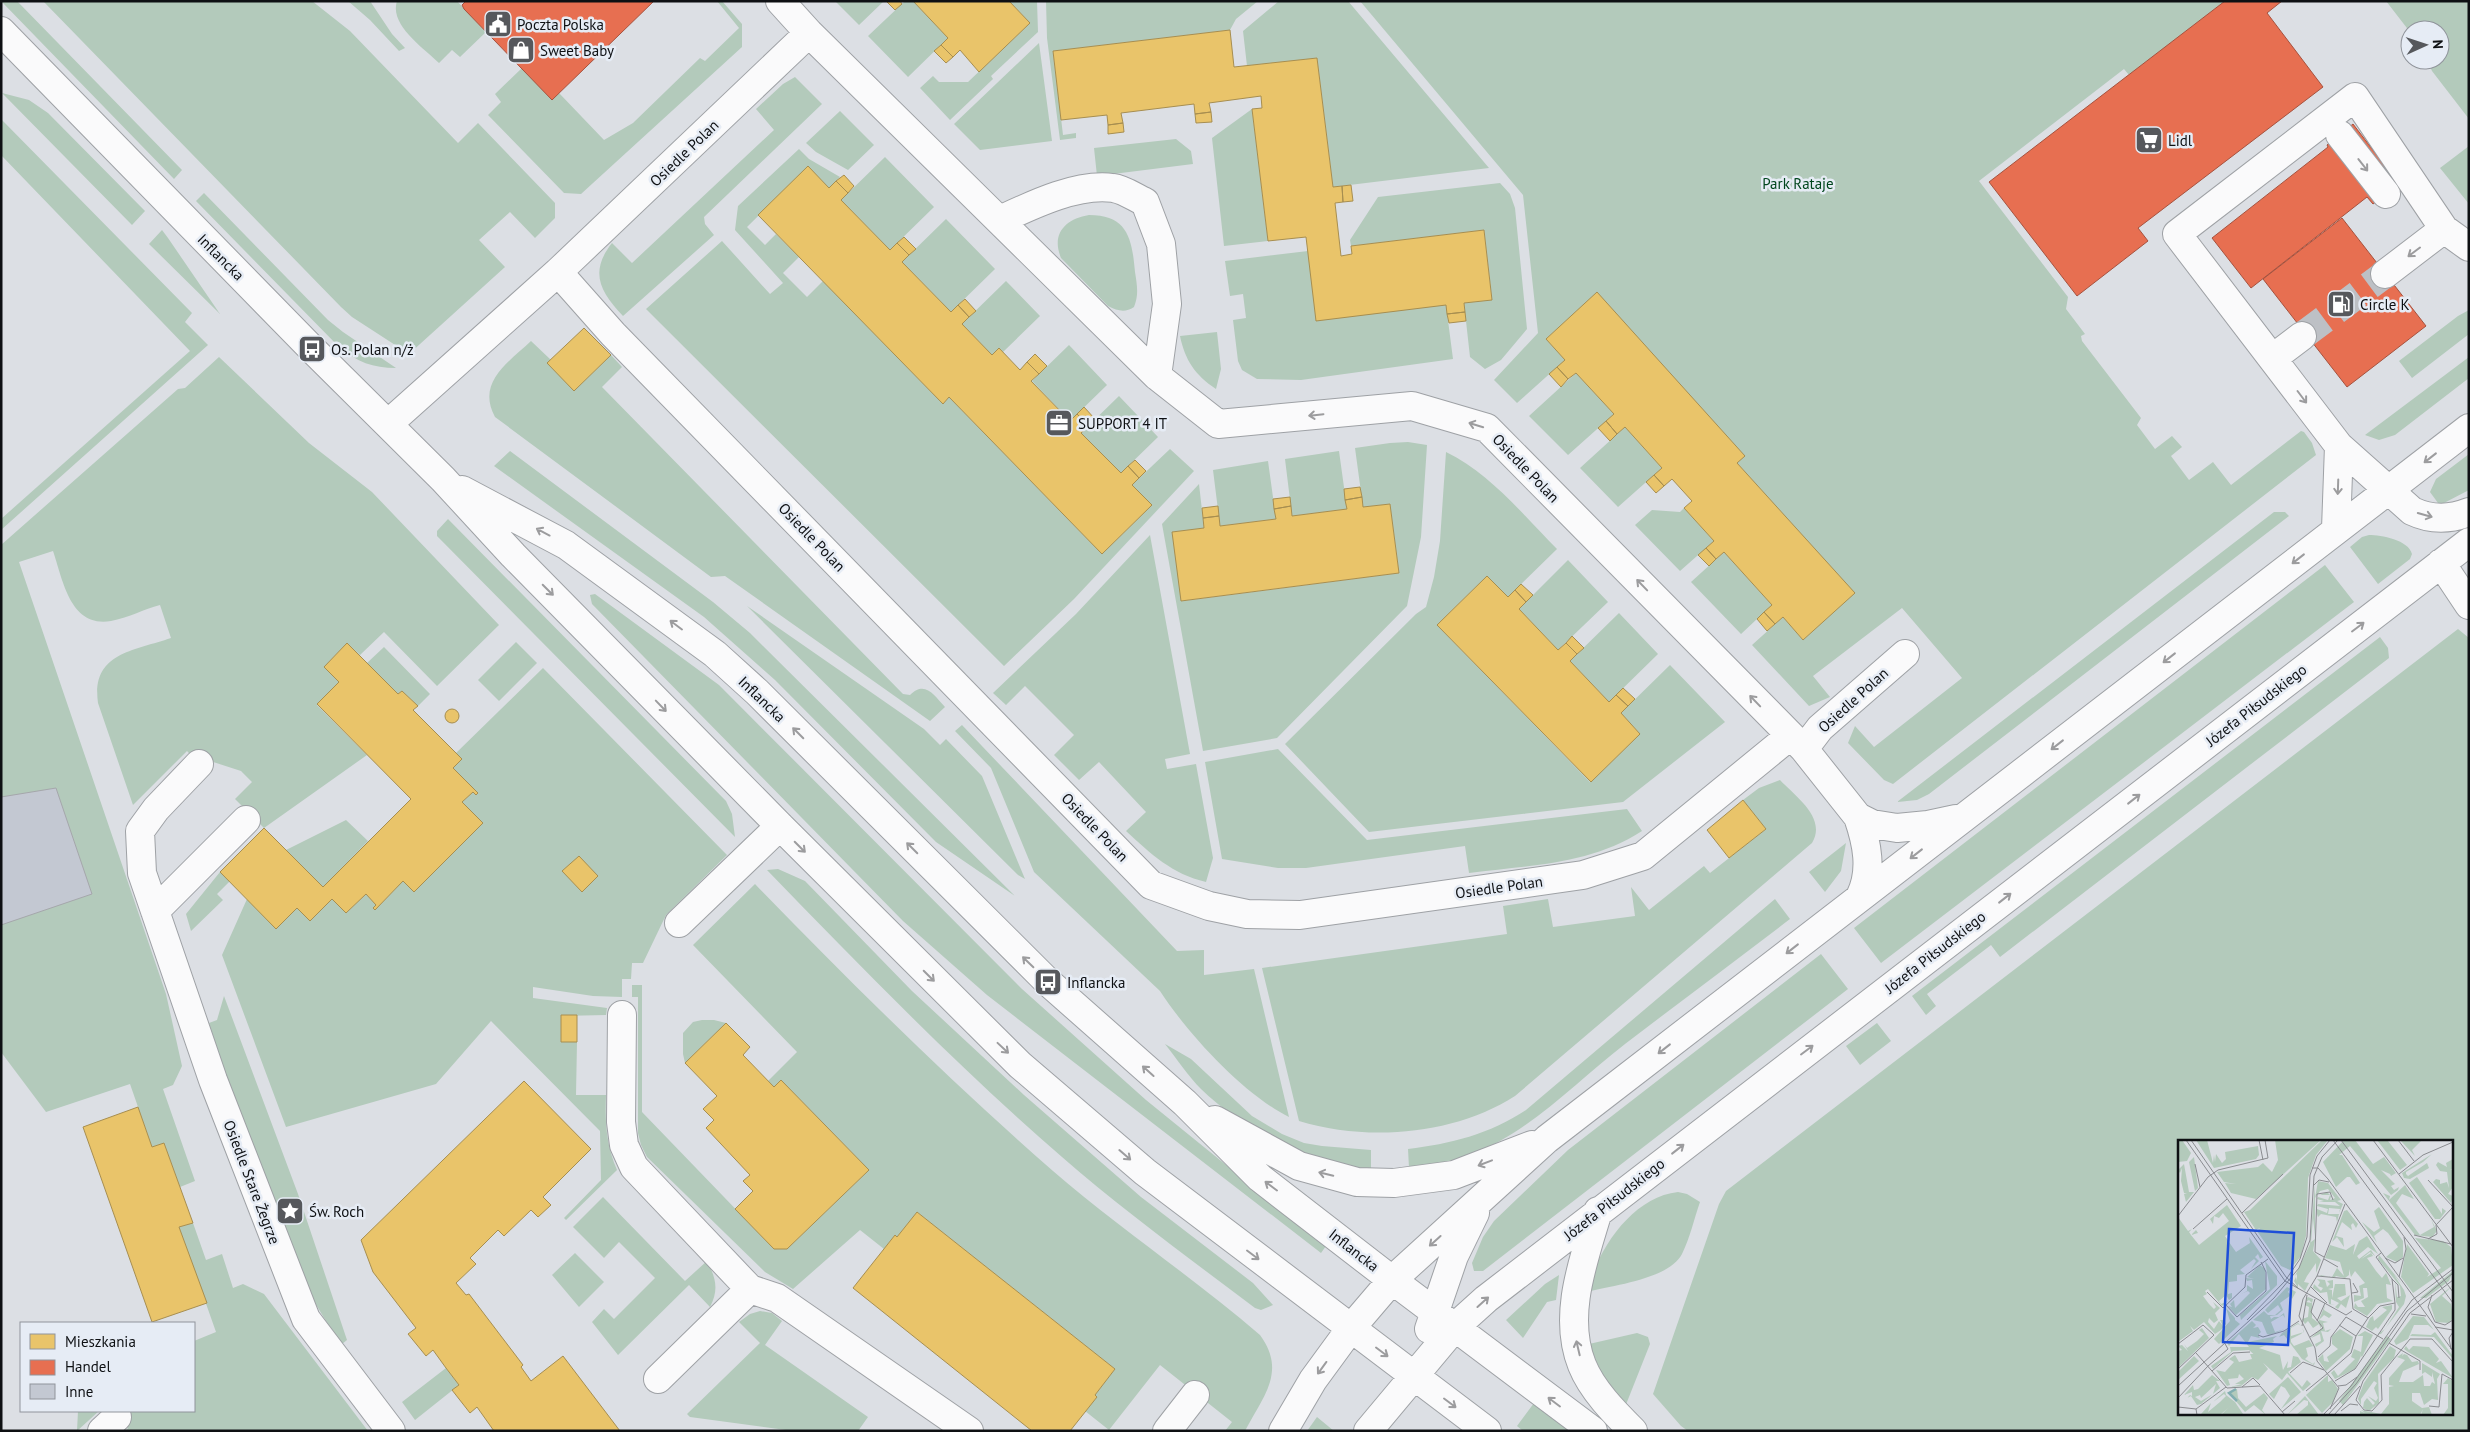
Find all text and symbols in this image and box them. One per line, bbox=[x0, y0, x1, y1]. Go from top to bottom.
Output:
public building icon: Poczta Polska bbox=[483, 9, 513, 39]
place label: Poczta Polska bbox=[517, 15, 604, 34]
north arrow bbox=[2400, 20, 2450, 70]
shop icon: Sweet Baby bbox=[506, 35, 536, 65]
text: N bbox=[2429, 39, 2447, 49]
place label: Sweet Baby bbox=[540, 41, 614, 60]
street label: Osiedle Polan bbox=[646, 116, 722, 190]
supermarket icon: Lidl bbox=[2134, 125, 2164, 155]
place label: Lidl bbox=[2168, 131, 2193, 150]
one-way arrow bbox=[2357, 158, 2368, 171]
park label: Park Rataje bbox=[1762, 174, 1834, 193]
street label: Inflancka bbox=[194, 230, 248, 284]
one-way arrow bbox=[2408, 246, 2421, 257]
fuel station icon: Circle K bbox=[2326, 289, 2356, 319]
place label: Circle K bbox=[2360, 295, 2410, 314]
bus stop icon: Os. Polan n/ż bbox=[297, 334, 327, 364]
place label: Os. Polan n/ż bbox=[331, 340, 414, 359]
one-way arrow bbox=[2297, 390, 2308, 403]
office icon: SUPPORT 4 IT bbox=[1044, 408, 1074, 438]
one-way arrow bbox=[1309, 410, 1325, 420]
place label: SUPPORT 4 IT bbox=[1078, 414, 1168, 433]
one-way arrow bbox=[1468, 419, 1484, 429]
street label: Osiedle Polan bbox=[1489, 430, 1563, 506]
one-way arrow bbox=[2424, 452, 2437, 463]
one-way arrow bbox=[2333, 479, 2342, 495]
street label: Osiedle Polan bbox=[775, 499, 849, 575]
one-way arrow bbox=[2417, 511, 2433, 521]
one-way arrow bbox=[536, 527, 551, 536]
one-way arrow bbox=[2292, 553, 2305, 564]
one-way arrow bbox=[1636, 580, 1648, 592]
one-way arrow bbox=[541, 584, 554, 596]
one-way arrow bbox=[670, 619, 683, 630]
one-way arrow bbox=[2351, 622, 2365, 632]
one-way arrow bbox=[2162, 653, 2176, 663]
street label: Józefa Piłsudskiego bbox=[2201, 660, 2310, 751]
street label: Osiedle Polan bbox=[1814, 663, 1892, 737]
street label: Inflancka bbox=[734, 672, 790, 726]
one-way arrow bbox=[1750, 696, 1762, 708]
one-way arrow bbox=[655, 700, 668, 712]
one-way arrow bbox=[791, 727, 804, 739]
one-way arrow bbox=[2050, 739, 2063, 750]
street label: Osiedle Polan bbox=[1058, 789, 1132, 865]
one-way arrow bbox=[2127, 794, 2141, 804]
one-way arrow bbox=[794, 840, 806, 853]
one-way arrow bbox=[906, 842, 918, 854]
one-way arrow bbox=[1910, 848, 1923, 859]
street label: Osiedle Polan bbox=[1454, 871, 1544, 903]
one-way arrow bbox=[1998, 893, 2012, 903]
street label: Józefa Piłsudskiego bbox=[1880, 907, 1989, 998]
one-way arrow bbox=[1786, 944, 1799, 955]
one-way arrow bbox=[1021, 956, 1034, 968]
bus stop icon: Inflancka bbox=[1033, 967, 1063, 997]
one-way arrow bbox=[923, 970, 935, 982]
place label: Inflancka bbox=[1067, 973, 1125, 992]
one-way arrow bbox=[996, 1042, 1009, 1054]
one-way arrow bbox=[1657, 1044, 1671, 1054]
one-way arrow bbox=[1800, 1045, 1813, 1056]
one-way arrow bbox=[1142, 1065, 1155, 1077]
street label: Osiedle Stare Żegrze bbox=[220, 1117, 284, 1247]
inset map bbox=[2178, 1140, 2452, 1414]
one-way arrow bbox=[1671, 1144, 1685, 1154]
one-way arrow bbox=[1119, 1149, 1132, 1160]
street label: Józefa Piłsudskiego bbox=[1559, 1154, 1668, 1245]
one-way arrow bbox=[1478, 1159, 1493, 1168]
one-way arrow bbox=[1319, 1169, 1335, 1178]
one-way arrow bbox=[1265, 1180, 1278, 1191]
place icon: Św. Roch bbox=[275, 1196, 305, 1226]
place label: Św. Roch bbox=[309, 1202, 364, 1221]
street label: Inflancka bbox=[1325, 1225, 1383, 1275]
one-way arrow bbox=[1429, 1235, 1442, 1247]
one-way arrow bbox=[1246, 1249, 1259, 1260]
one-way arrow bbox=[1476, 1296, 1489, 1307]
legend bbox=[20, 1322, 195, 1412]
text: Mieszkania bbox=[65, 1332, 136, 1351]
one-way arrow bbox=[1573, 1341, 1582, 1357]
one-way arrow bbox=[1375, 1347, 1389, 1357]
text: Handel bbox=[65, 1357, 111, 1376]
one-way arrow bbox=[1317, 1361, 1327, 1375]
text: Inne bbox=[65, 1382, 93, 1401]
one-way arrow bbox=[1547, 1396, 1560, 1407]
one-way arrow bbox=[1443, 1398, 1457, 1408]

